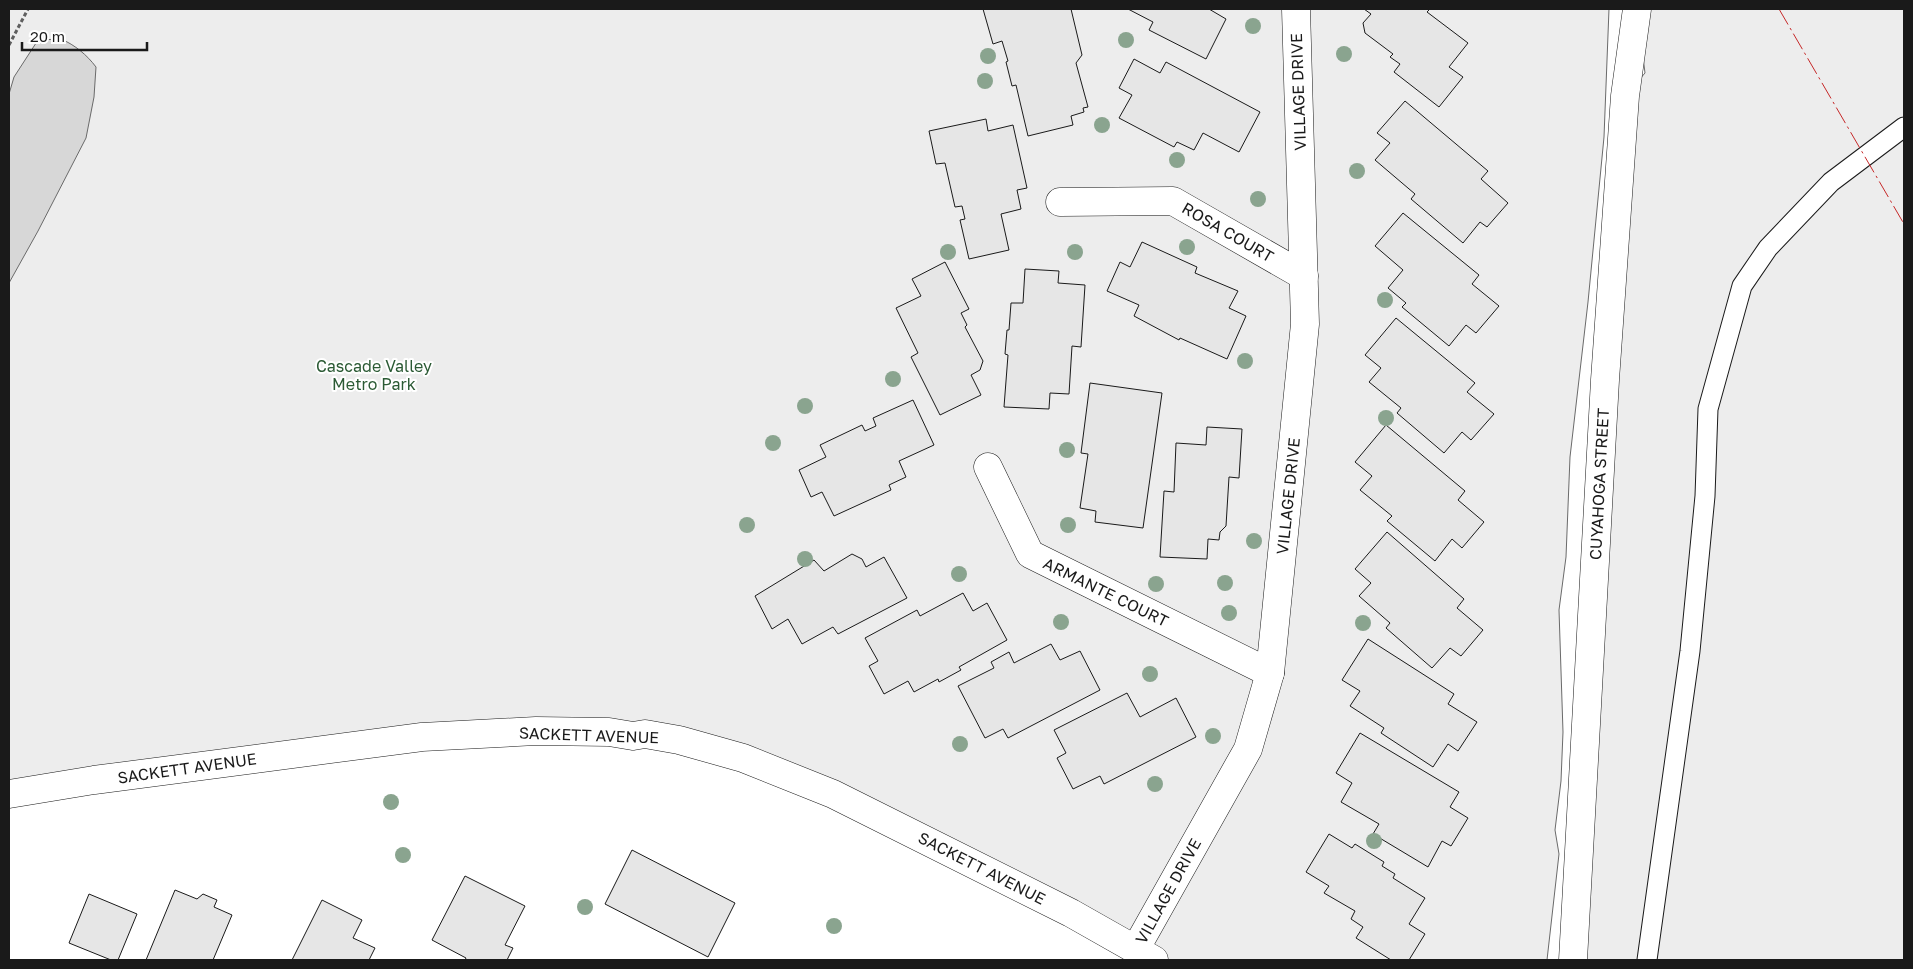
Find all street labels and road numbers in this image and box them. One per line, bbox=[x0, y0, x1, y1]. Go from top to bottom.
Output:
street label: VILLAGE DRIVE bbox=[1286, 33, 1310, 151]
street label: ROSA COURT bbox=[1179, 198, 1277, 266]
street label: CUYAHOGA STREET bbox=[1585, 407, 1613, 560]
street label: VILLAGE DRIVE bbox=[1272, 437, 1304, 555]
street label: ARMANTE COURT bbox=[1040, 553, 1172, 631]
street label: SACKETT AVENUE bbox=[519, 723, 659, 747]
street label: SACKETT AVENUE bbox=[116, 748, 258, 788]
street label: SACKETT AVENUE bbox=[915, 827, 1049, 909]
street label: VILLAGE DRIVE bbox=[1131, 835, 1205, 947]

